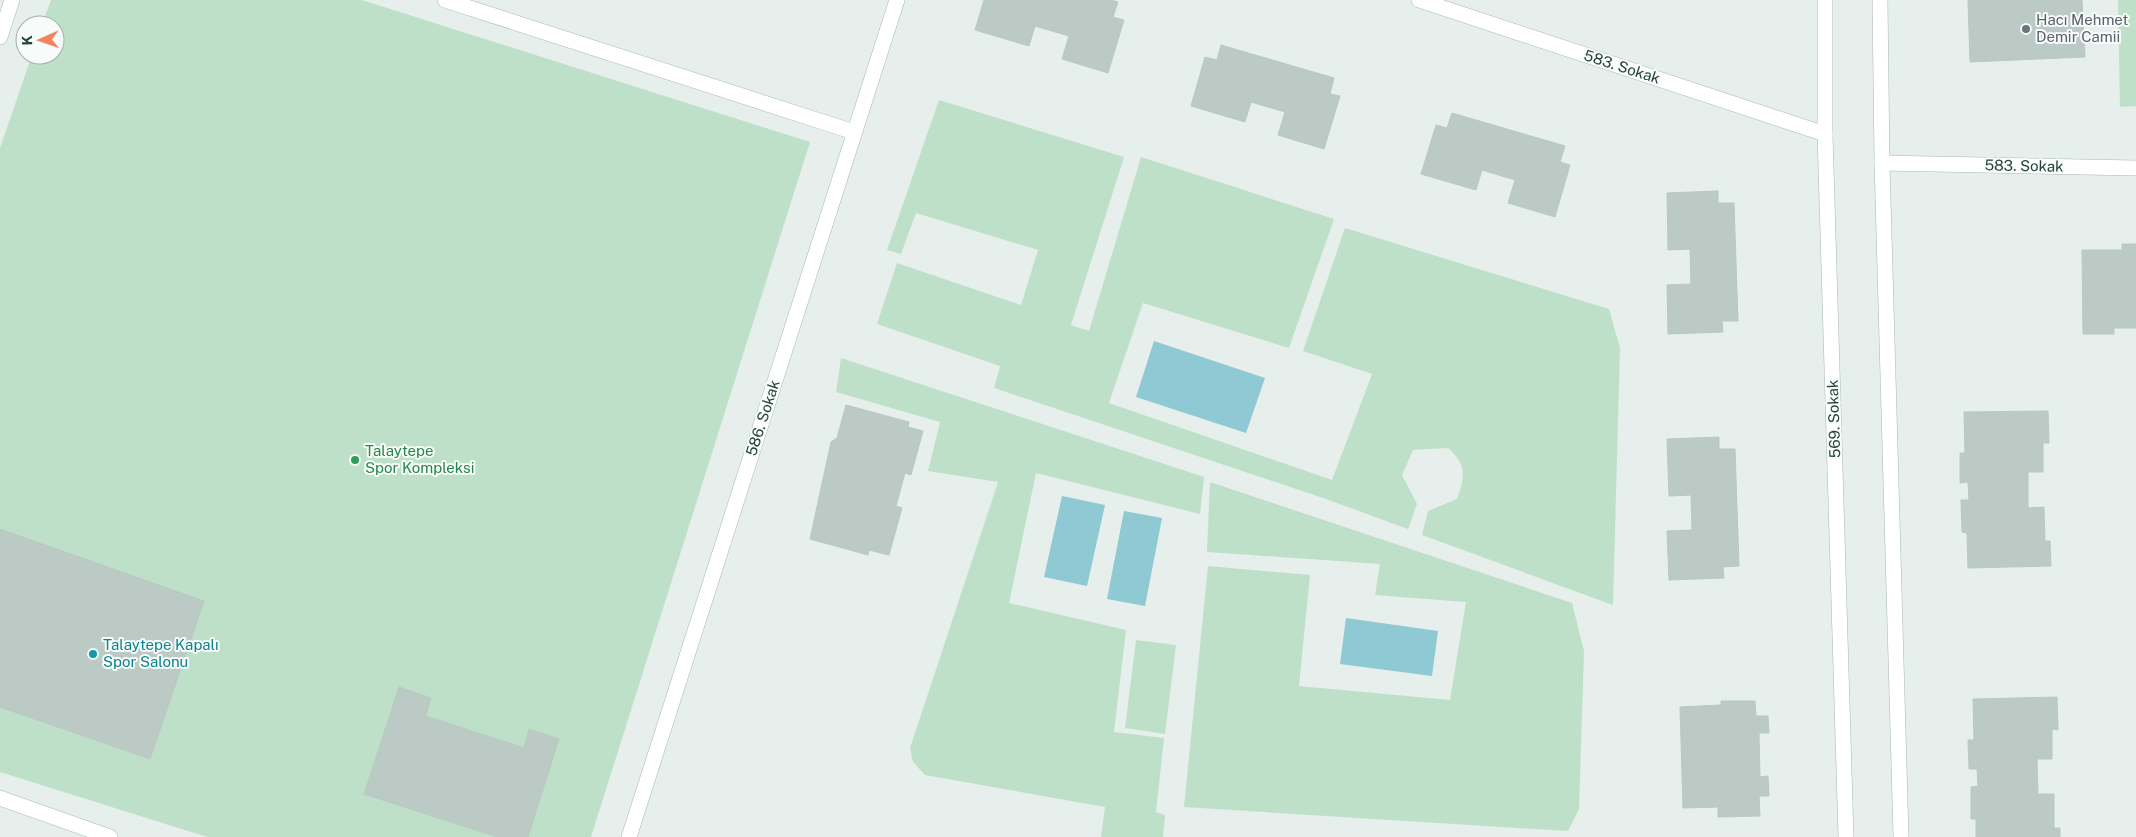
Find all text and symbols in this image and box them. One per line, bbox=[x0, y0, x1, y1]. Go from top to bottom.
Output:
place label: Hacı Mehmet Demir Camii bbox=[2036, 11, 2129, 45]
north arrow bbox=[15, 15, 65, 65]
marker: Hacı Mehmet Demir Camii bbox=[2020, 23, 2032, 35]
text: K bbox=[19, 35, 35, 46]
street label: 583. Sokak bbox=[1582, 46, 1662, 87]
street label: 583. Sokak bbox=[1984, 156, 2064, 175]
street label: 586. Sokak bbox=[742, 378, 783, 458]
street label: 569. Sokak bbox=[1824, 379, 1843, 459]
place label: Talaytepe Spor Kompleksi bbox=[365, 442, 474, 476]
marker: Talaytepe Spor Kompleksi bbox=[349, 454, 361, 466]
place label: Talaytepe Kapalı Spor Salonu bbox=[103, 636, 219, 670]
marker: Talaytepe Kapalı Spor Salonu bbox=[87, 648, 99, 660]

